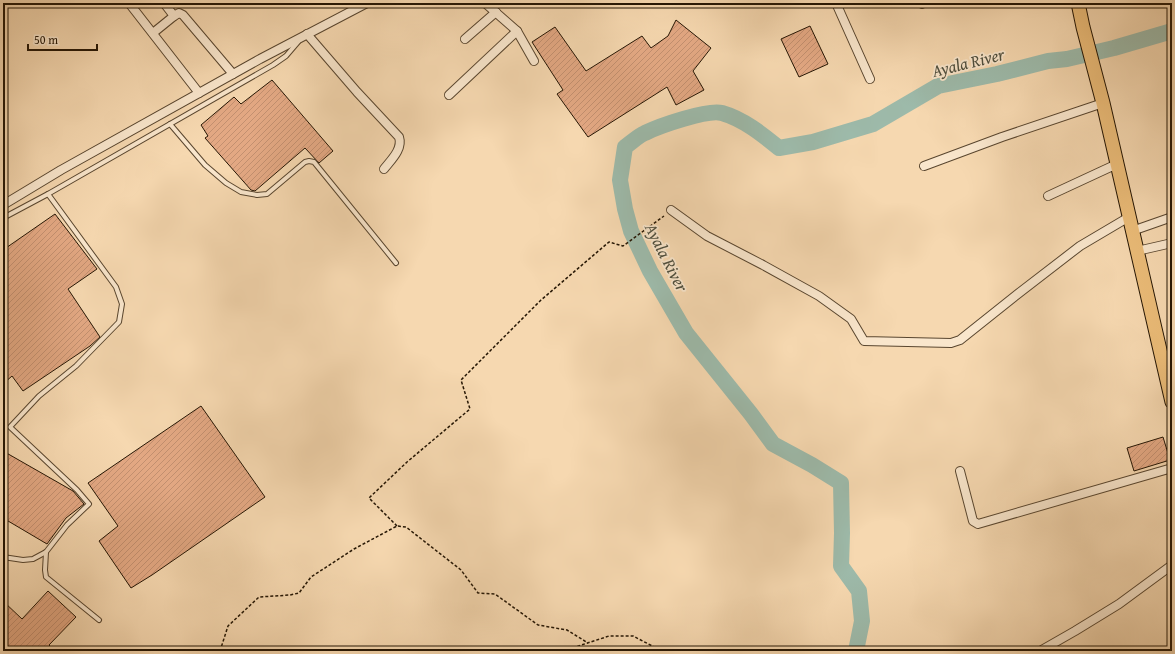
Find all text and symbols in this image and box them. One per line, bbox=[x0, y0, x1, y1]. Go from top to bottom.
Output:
scale bar bbox=[28, 26, 97, 52]
text: 50 m bbox=[34, 31, 58, 48]
water label: Ayala River bbox=[928, 41, 1008, 83]
water label: Ayala River bbox=[639, 217, 695, 296]

